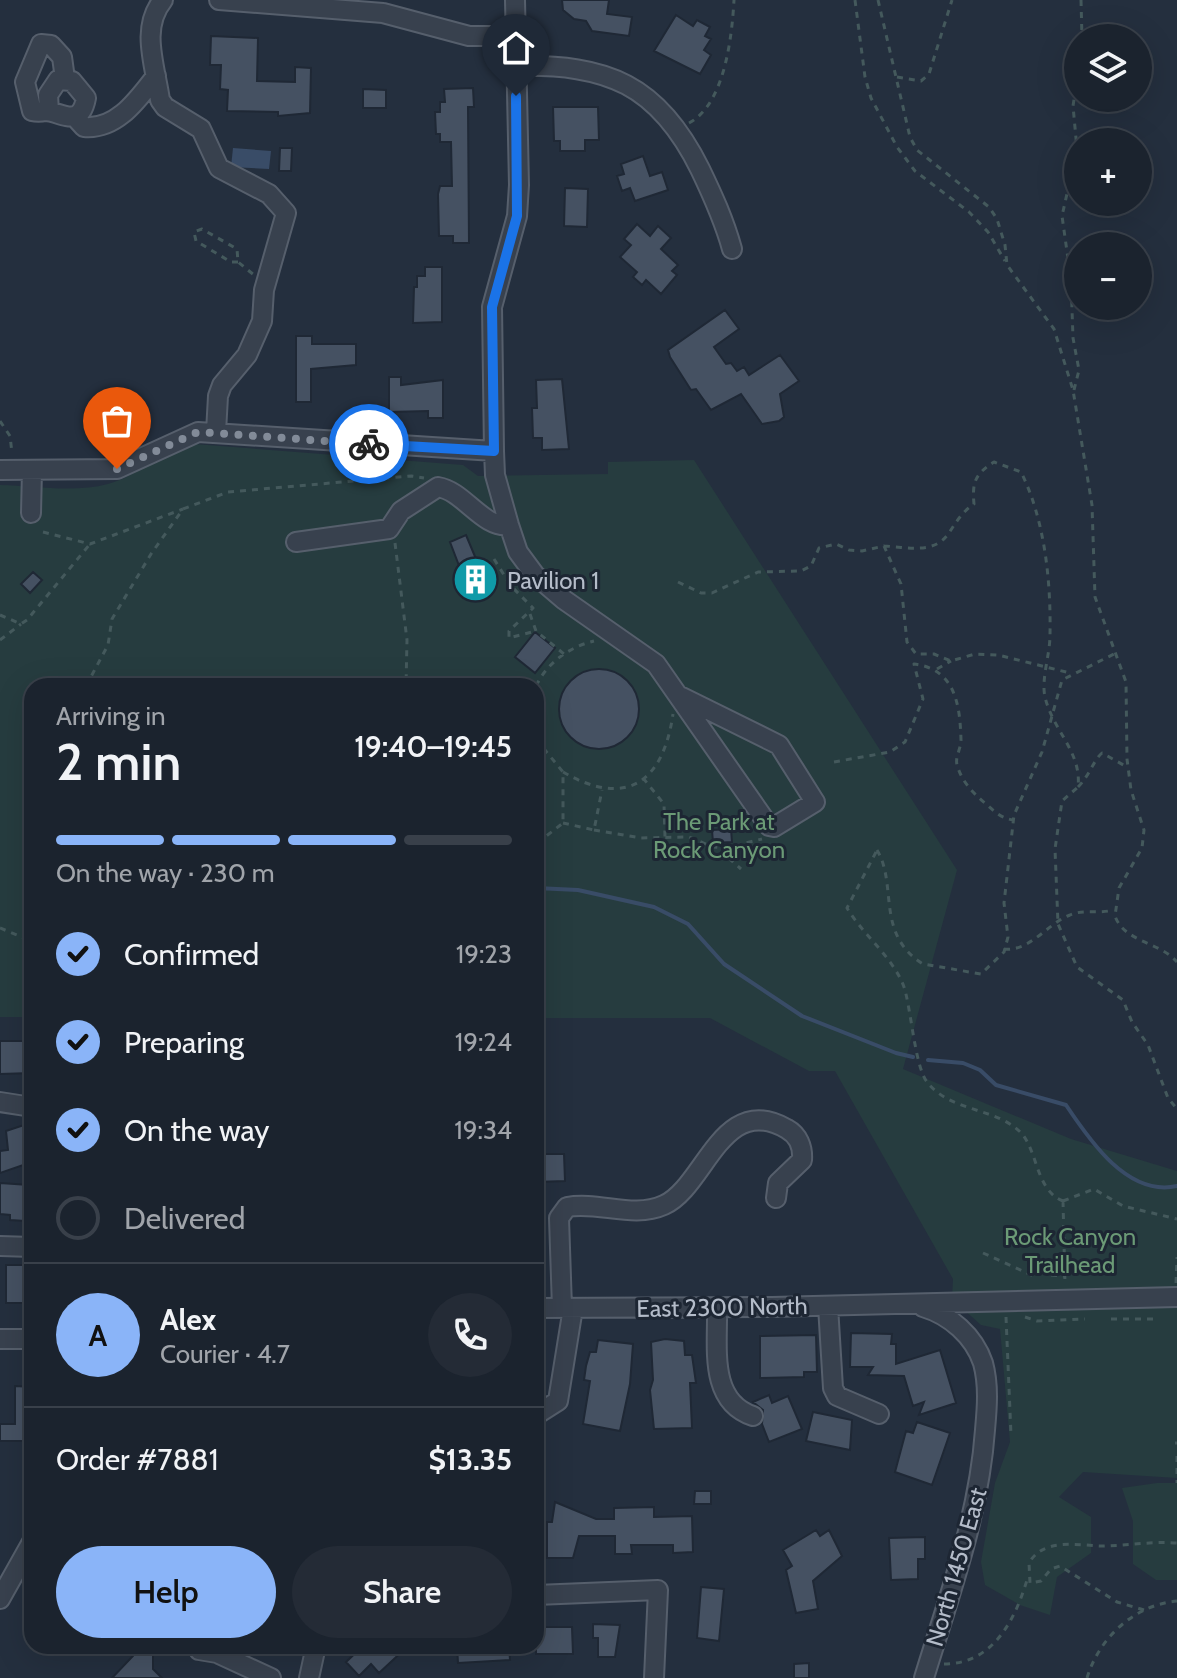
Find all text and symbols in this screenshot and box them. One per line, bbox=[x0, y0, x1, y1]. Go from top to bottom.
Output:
pin bbox=[482, 14.0, 550, 96]
map controls bbox=[1064, 24, 1152, 320]
button: layers bbox=[1064, 24, 1152, 112]
icon: home bbox=[494, 26, 538, 70]
button: + bbox=[1064, 128, 1152, 216]
button: − bbox=[1064, 232, 1152, 320]
pin bbox=[83, 387, 151, 469]
icon: bag bbox=[95, 399, 139, 443]
courier bbox=[329, 404, 409, 484]
icon: bike bbox=[347, 422, 391, 466]
building icon: Pavilion 1 bbox=[452, 556, 500, 604]
place label: Pavilion 1 bbox=[507, 566, 599, 595]
text: Arriving in bbox=[56, 700, 166, 732]
text: 19:40–19:45 bbox=[354, 728, 512, 765]
text: 2 min bbox=[56, 730, 181, 793]
park label: The Park at Rock Canyon bbox=[653, 807, 785, 864]
text: On the way · 230 m bbox=[56, 857, 274, 889]
icon: check bbox=[56, 932, 100, 976]
text: Confirmed bbox=[124, 936, 259, 973]
text: 19:23 bbox=[456, 938, 512, 970]
icon: check bbox=[56, 1020, 100, 1064]
text: Preparing bbox=[124, 1024, 244, 1061]
text: 19:24 bbox=[455, 1026, 512, 1058]
icon: check bbox=[56, 1108, 100, 1152]
text: On the way bbox=[124, 1112, 269, 1149]
text: 19:34 bbox=[454, 1114, 512, 1146]
text: Delivered bbox=[124, 1200, 245, 1237]
park label: Rock Canyon Trailhead bbox=[1004, 1222, 1136, 1279]
street label: East 2300 North bbox=[636, 1291, 808, 1323]
button: phone bbox=[428, 1293, 512, 1377]
text: Alex bbox=[160, 1301, 216, 1338]
text: A bbox=[89, 1317, 107, 1354]
text: Courier · 4.7 bbox=[160, 1338, 290, 1370]
text: Order #7881 bbox=[56, 1441, 219, 1478]
text: $13.35 bbox=[428, 1441, 512, 1478]
street label: North 1450 East bbox=[920, 1484, 992, 1650]
button: Help bbox=[56, 1546, 276, 1638]
button: Share bbox=[292, 1546, 512, 1638]

